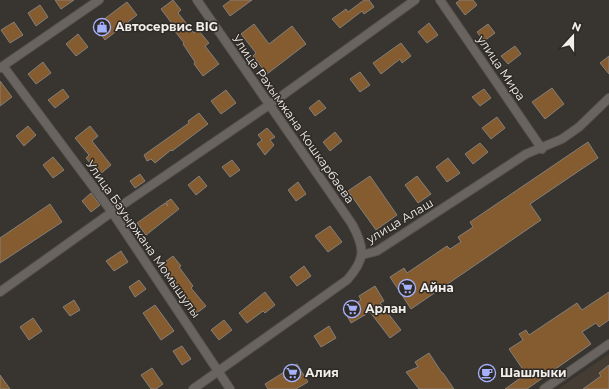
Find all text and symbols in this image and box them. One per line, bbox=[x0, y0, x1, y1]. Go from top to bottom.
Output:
north arrow bbox=[553, 16, 593, 56]
shop icon: Автосервис BIG bbox=[92, 17, 112, 37]
place label: Автосервис BIG bbox=[115, 19, 218, 34]
text: N bbox=[570, 19, 583, 35]
street label: Улица Рахымжана Кошкарбаева bbox=[229, 31, 358, 206]
street label: улица Мира bbox=[473, 31, 529, 103]
street label: Улица Бауыржана Момышулы bbox=[83, 157, 204, 321]
street label: улица Алаш bbox=[363, 195, 436, 247]
supermarket icon: Айна bbox=[397, 278, 417, 298]
place label: Айна bbox=[420, 280, 454, 295]
supermarket icon: Арлан bbox=[342, 299, 362, 319]
place label: Арлан bbox=[365, 301, 406, 316]
supermarket icon: Алия bbox=[282, 363, 302, 383]
cafe icon: Шашлыки bbox=[477, 363, 497, 383]
place label: Алия bbox=[305, 365, 339, 380]
place label: Шашлыки bbox=[500, 365, 567, 380]

